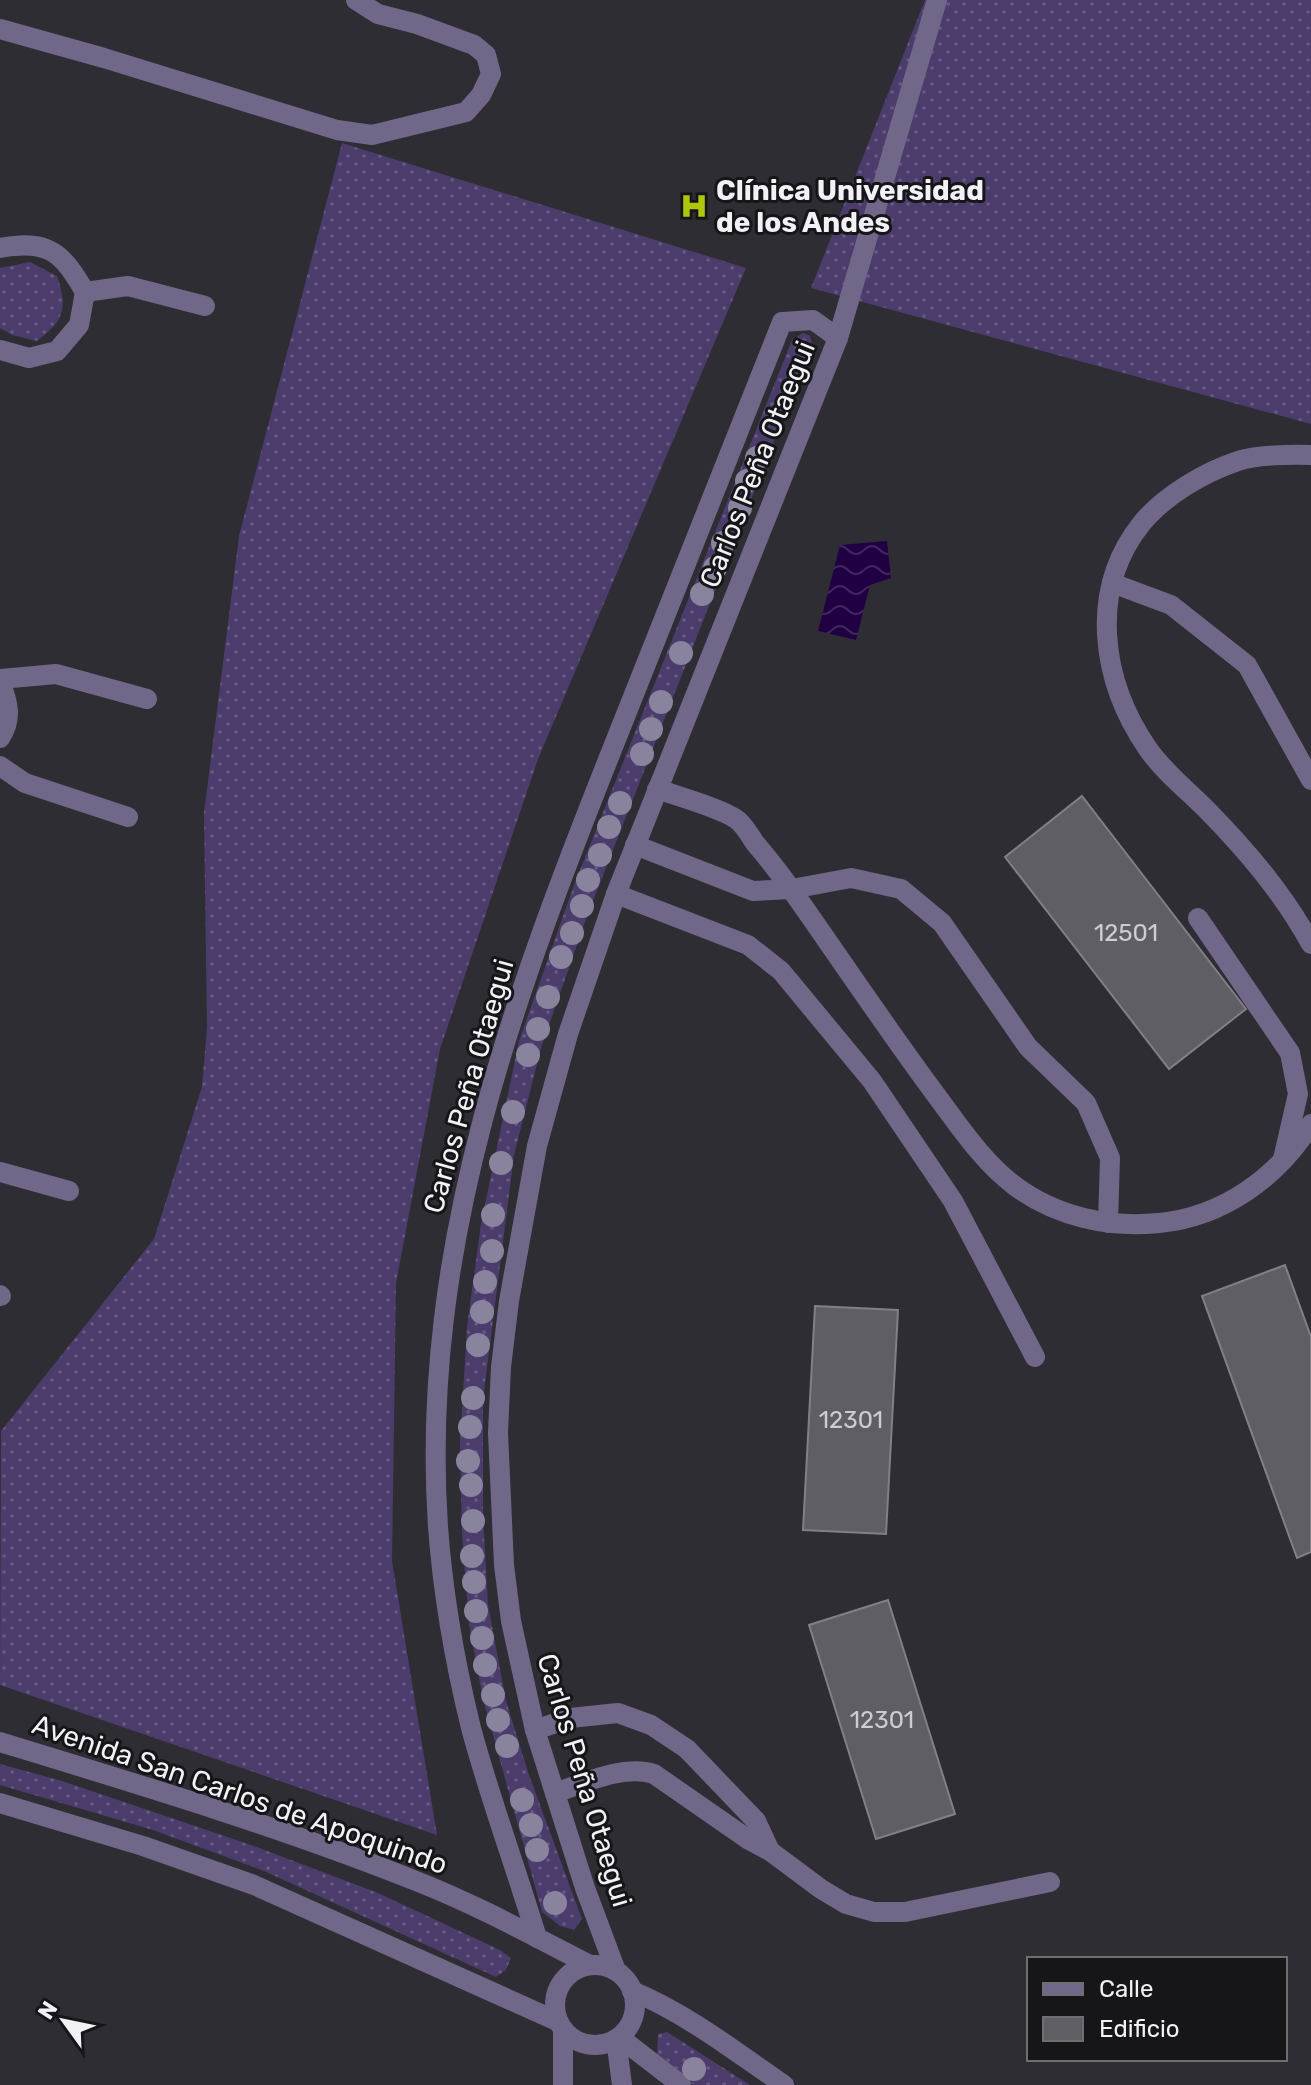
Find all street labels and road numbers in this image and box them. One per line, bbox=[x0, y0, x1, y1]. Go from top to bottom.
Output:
street label: Carlos Peña Otaegui bbox=[693, 336, 822, 592]
street label: Carlos Peña Otaegui bbox=[416, 955, 521, 1217]
street label: Carlos Peña Otaegui bbox=[530, 1650, 639, 1911]
street label: Avenida San Carlos de Apoquindo bbox=[28, 1708, 452, 1881]

